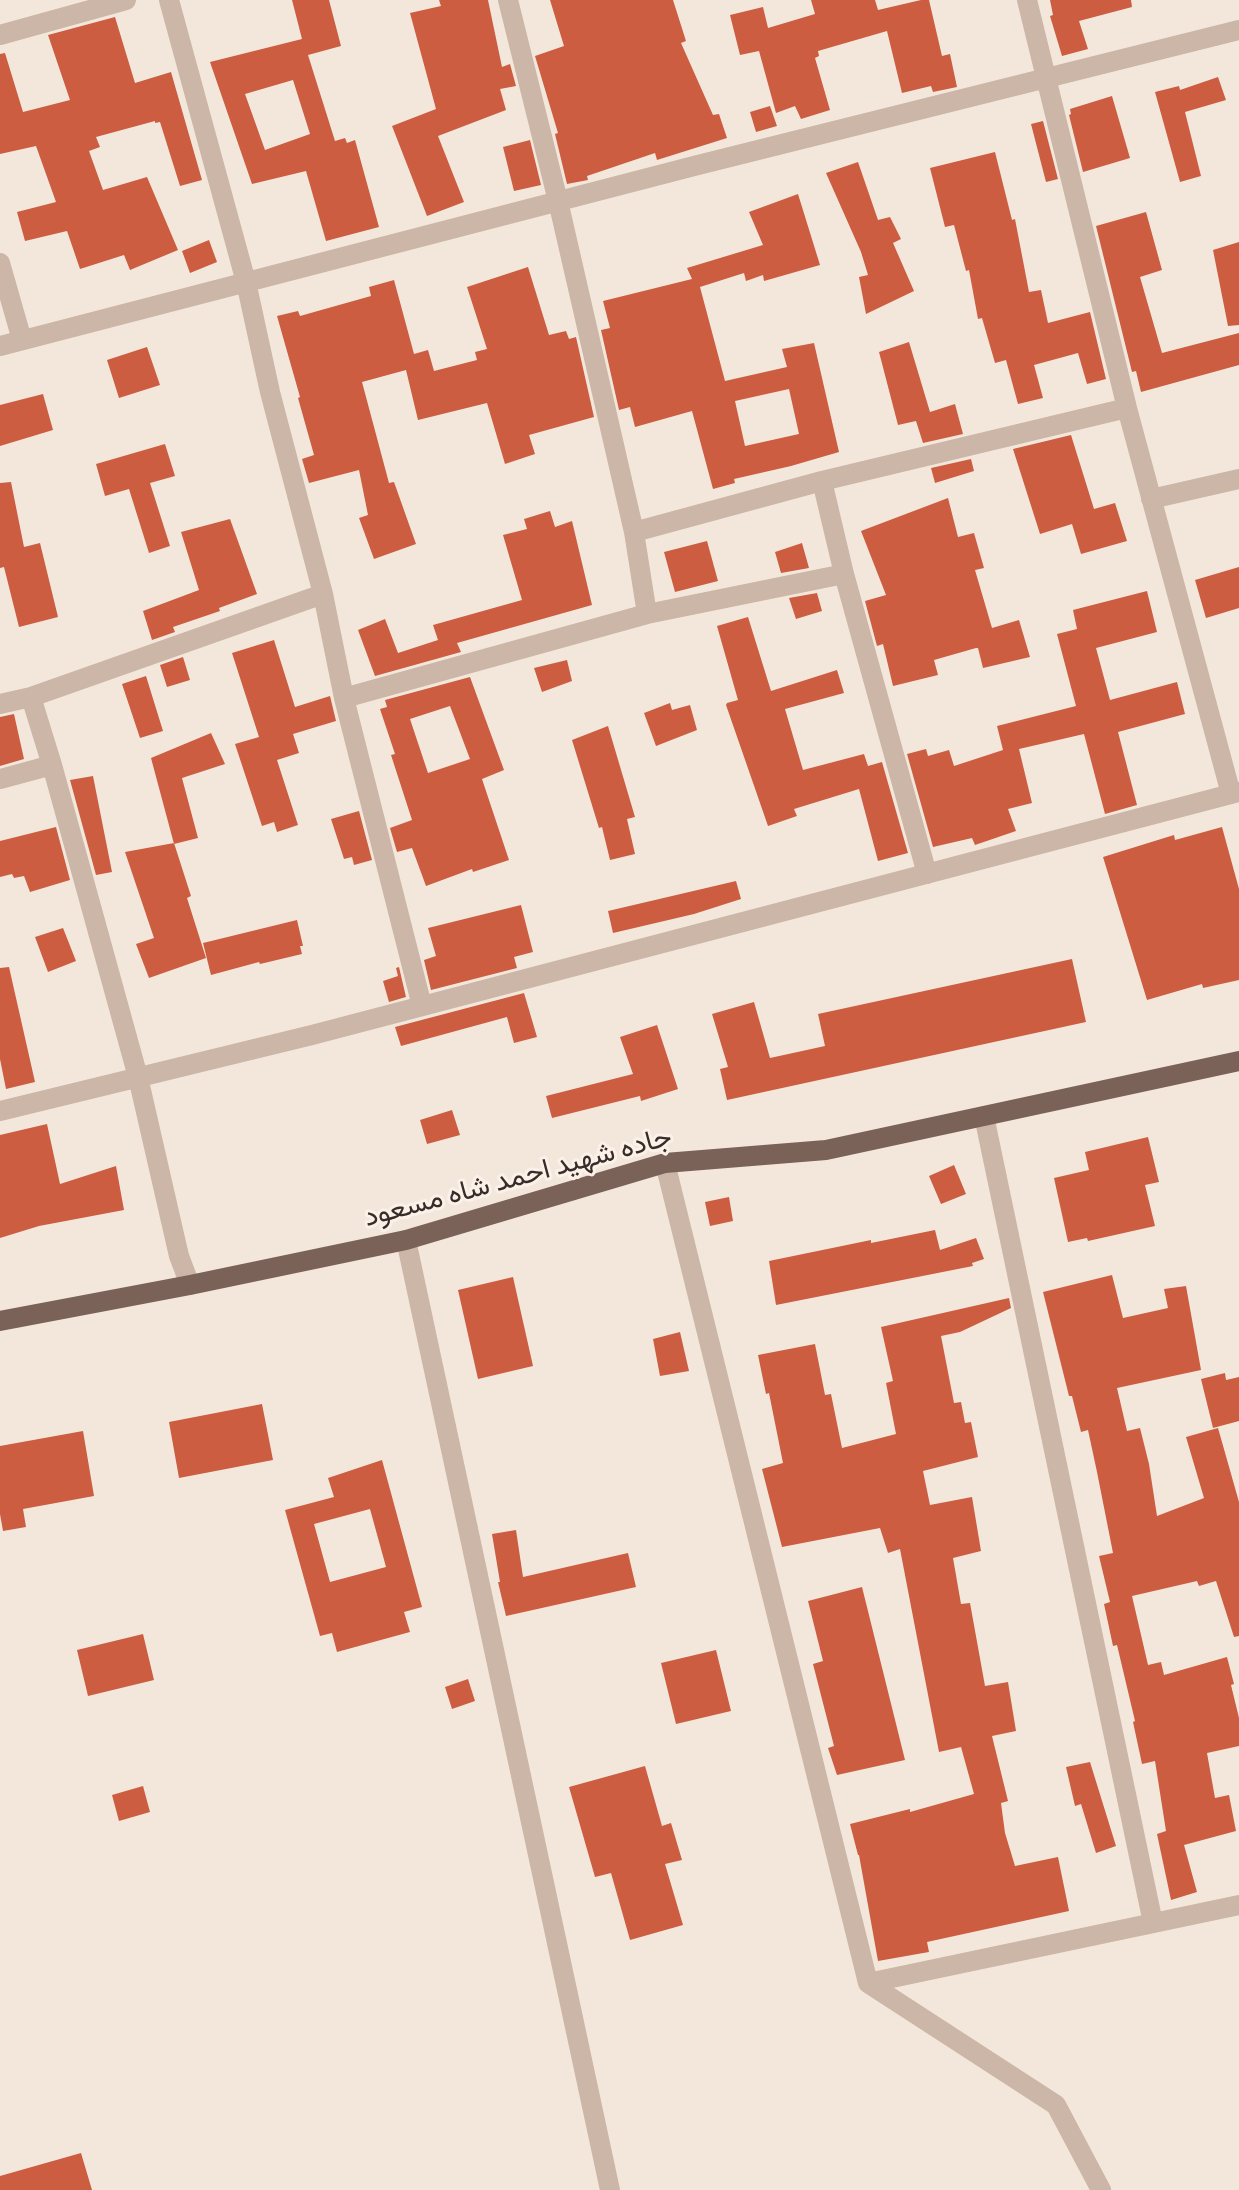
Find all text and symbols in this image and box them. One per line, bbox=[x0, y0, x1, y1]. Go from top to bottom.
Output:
street label: جاده شهيد احمد شاه مسعود bbox=[360, 1121, 676, 1235]

